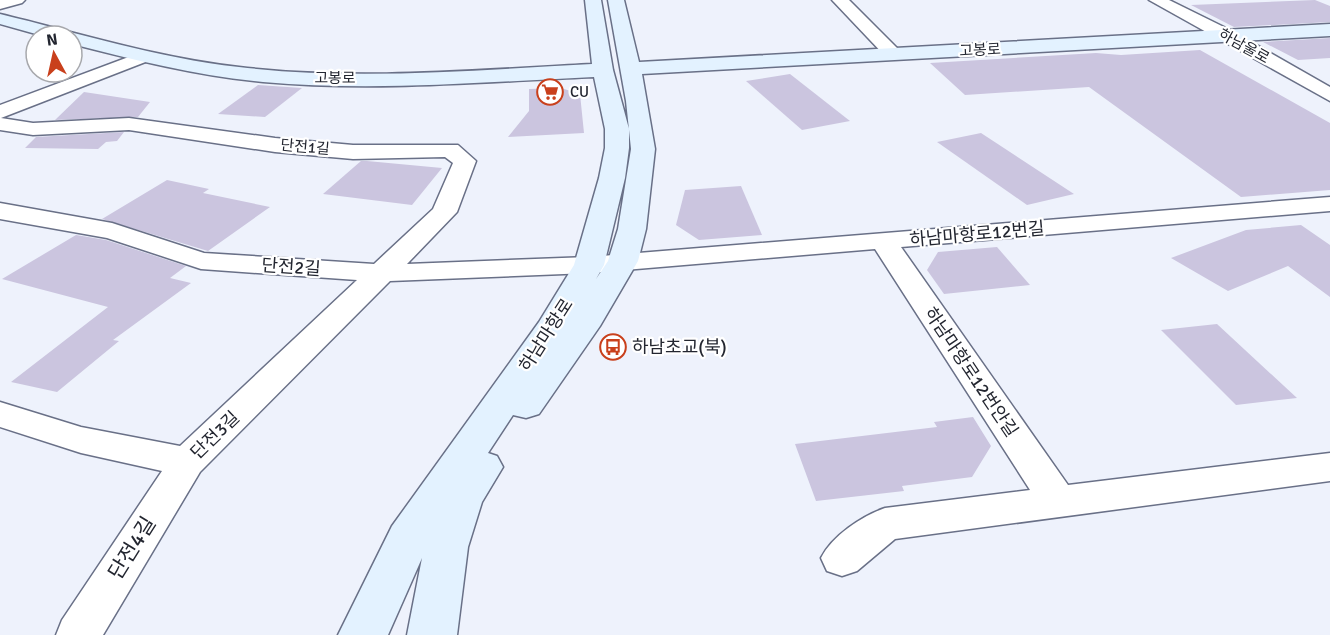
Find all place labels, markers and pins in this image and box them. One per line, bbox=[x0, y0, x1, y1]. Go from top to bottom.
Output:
supermarket icon: CU bbox=[535, 77, 565, 107]
place label: CU bbox=[570, 83, 589, 101]
bus stop icon: 하남초교(북) bbox=[598, 332, 628, 362]
place label: 하남초교(북) bbox=[632, 336, 727, 358]

